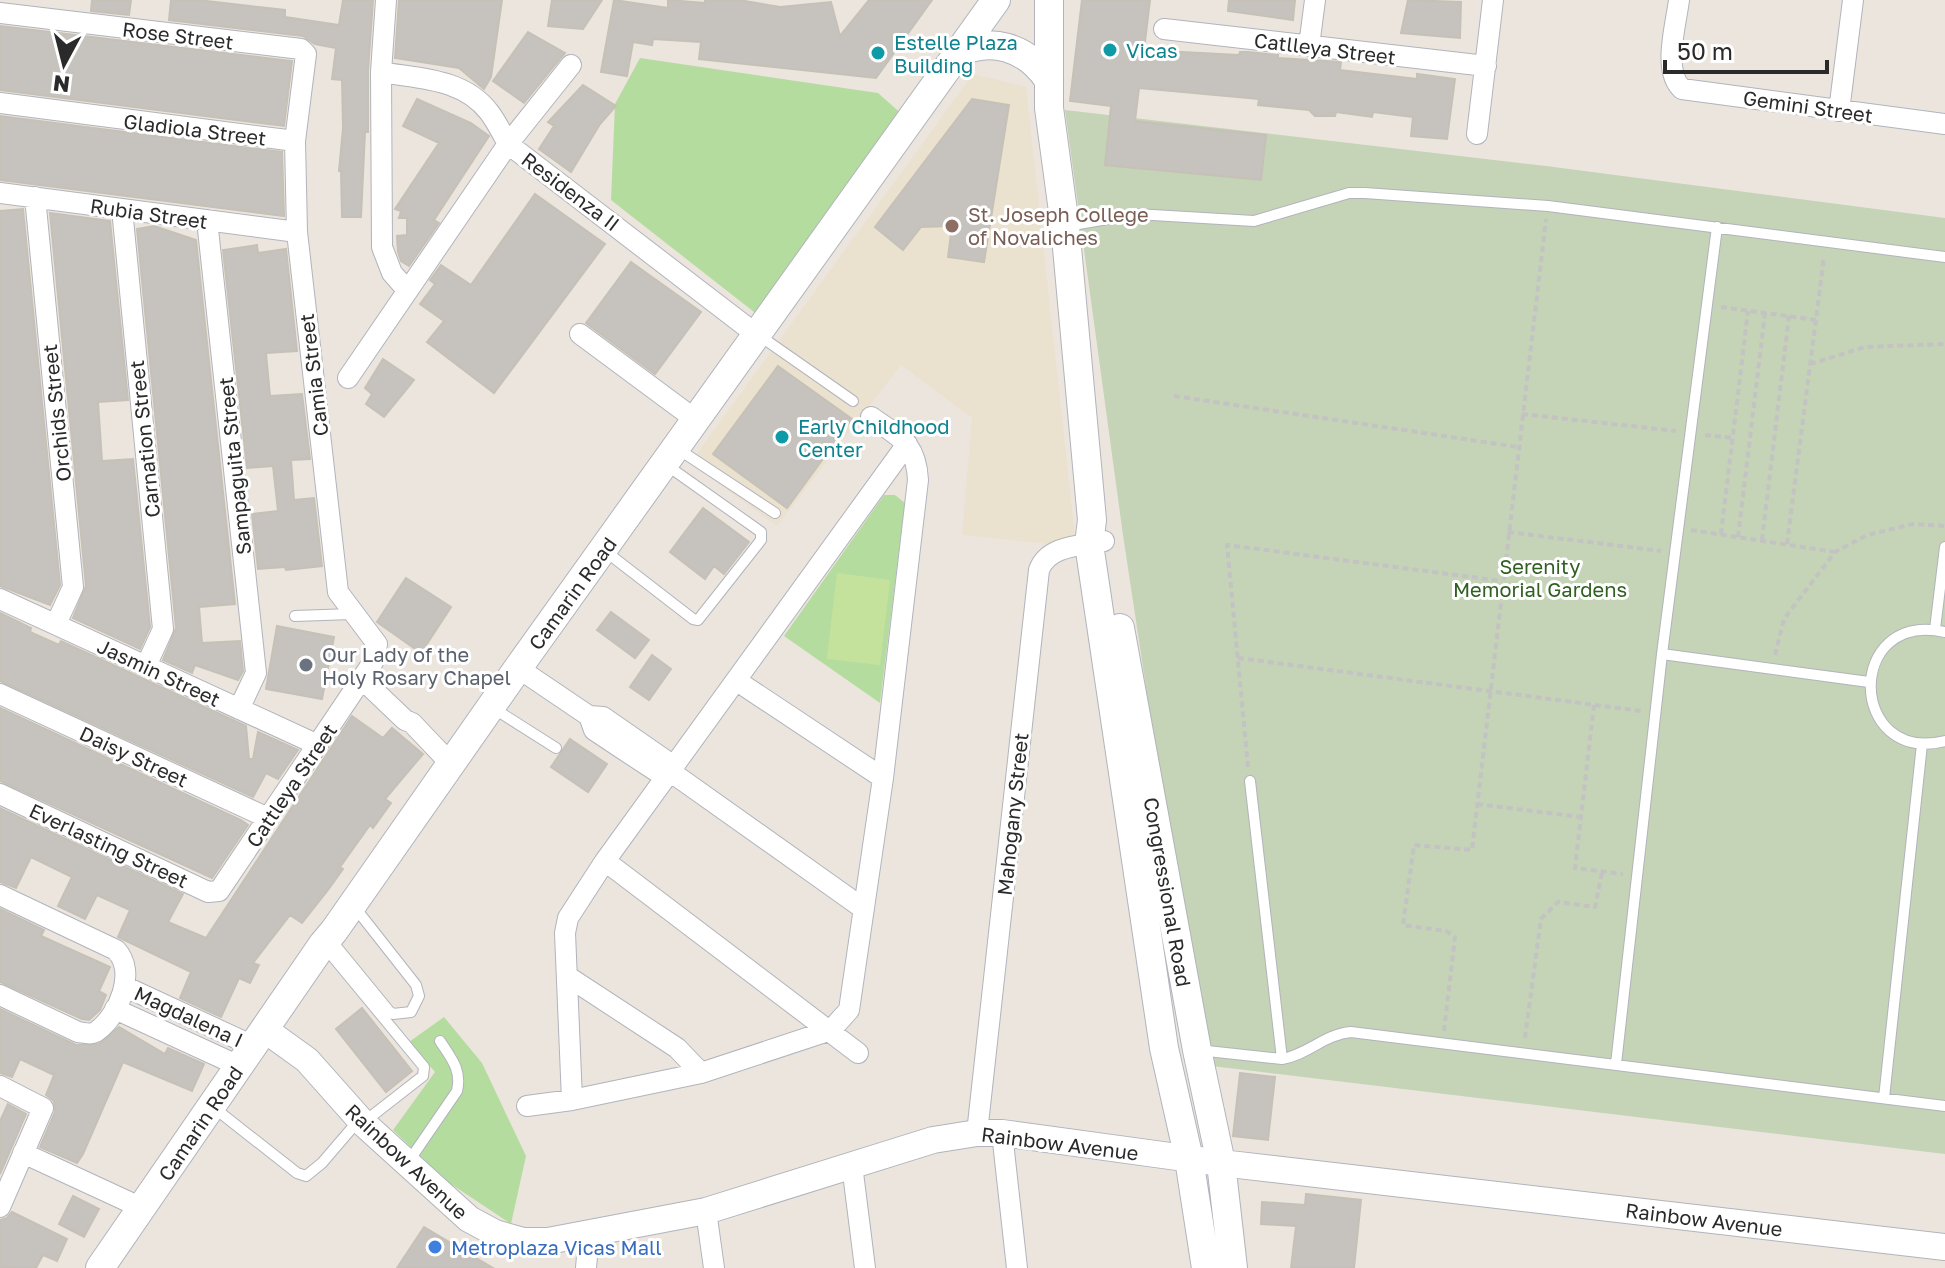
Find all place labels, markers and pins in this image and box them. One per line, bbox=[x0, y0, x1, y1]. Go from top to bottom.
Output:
place label: Estelle Plaza Building bbox=[894, 30, 1018, 77]
place label: Vicas bbox=[1126, 38, 1178, 62]
marker: Vicas bbox=[1101, 41, 1119, 59]
marker: Estelle Plaza Building bbox=[869, 44, 887, 62]
place label: St. Joseph College of Novaliches bbox=[968, 202, 1149, 249]
marker: St. Joseph College of Novaliches bbox=[943, 217, 961, 235]
place label: Early Childhood Center bbox=[798, 414, 950, 461]
marker: Early Childhood Center bbox=[773, 428, 791, 446]
place label: Our Lady of the Holy Rosary Chapel bbox=[322, 642, 511, 689]
marker: Our Lady of the Holy Rosary Chapel bbox=[297, 656, 315, 674]
place label: Metroplaza Vicas Mall bbox=[451, 1235, 662, 1259]
marker: Metroplaza Vicas Mall bbox=[426, 1238, 444, 1256]

